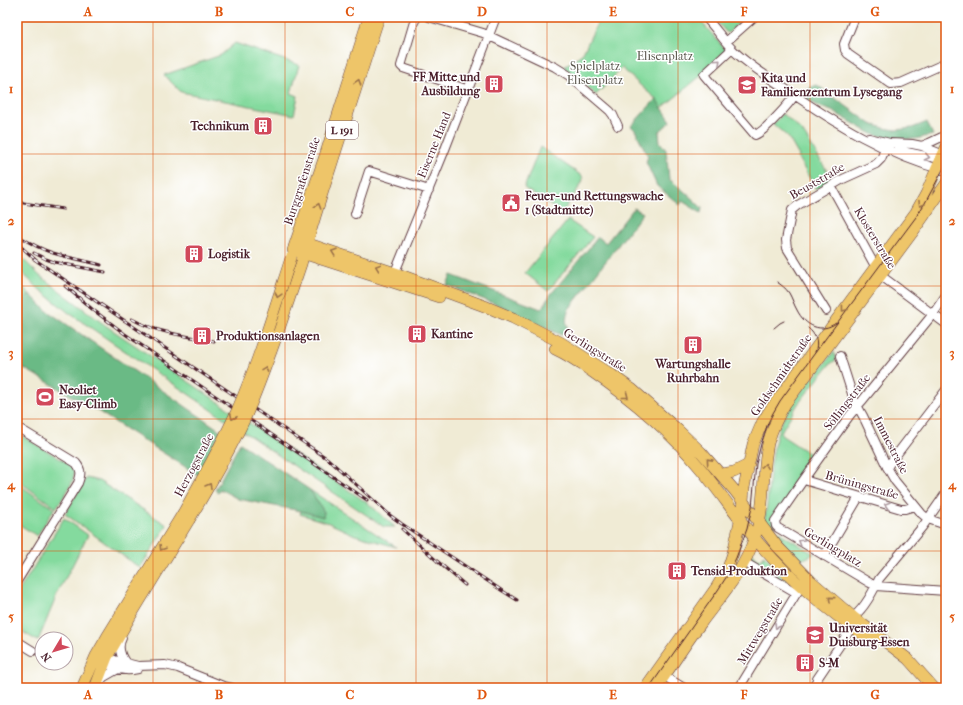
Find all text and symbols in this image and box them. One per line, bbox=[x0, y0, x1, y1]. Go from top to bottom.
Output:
text: A bbox=[83, 4, 93, 19]
text: B bbox=[215, 4, 224, 19]
text: C bbox=[346, 4, 355, 19]
text: D bbox=[477, 4, 487, 19]
text: E bbox=[609, 4, 617, 19]
text: F bbox=[740, 4, 748, 19]
text: G bbox=[870, 4, 880, 19]
park label: Elisenplatz bbox=[637, 49, 694, 63]
park label: Spielplatz Elisenplatz bbox=[567, 59, 624, 87]
one-way arrow bbox=[714, 60, 721, 67]
place label: FF Mitte und Ausbildung bbox=[412, 70, 481, 99]
place label: Kita und Familienzentrum Lysegang bbox=[760, 71, 903, 100]
building icon: FF Mitte und Ausbildung bbox=[483, 73, 505, 95]
school or university icon: Kita und Familienzentrum Lysegang bbox=[736, 74, 758, 96]
one-way arrow bbox=[353, 79, 362, 86]
text: 1 bbox=[9, 81, 14, 96]
text: 1 bbox=[950, 81, 955, 96]
street label: Eiserne Hand bbox=[414, 109, 454, 180]
building icon: Technikum bbox=[252, 115, 274, 137]
place label: Technikum bbox=[190, 119, 250, 133]
road number: L 191 bbox=[326, 121, 358, 139]
street label: Burggrafenstraße bbox=[281, 135, 323, 227]
one-way arrow bbox=[924, 152, 930, 160]
street label: Beuststraße bbox=[787, 160, 847, 202]
place label: Feuer- und Rettungswache 1 (Stadtmitte) bbox=[524, 189, 663, 217]
public building icon: Feuer- und Rettungswache 1 (Stadtmitte) bbox=[500, 192, 522, 214]
one-way arrow bbox=[918, 200, 925, 207]
one-way arrow bbox=[313, 203, 322, 210]
street label: Klosterstraße bbox=[851, 205, 899, 272]
text: 2 bbox=[8, 213, 15, 228]
text: 2 bbox=[949, 213, 956, 228]
building icon: Logistik bbox=[183, 243, 205, 265]
place label: Logistik bbox=[208, 247, 251, 262]
one-way arrow bbox=[331, 249, 338, 257]
one-way arrow bbox=[375, 264, 382, 272]
one-way arrow bbox=[275, 292, 283, 299]
one-way arrow bbox=[842, 304, 849, 311]
building icon: Kantine bbox=[406, 323, 428, 345]
building icon: Produktionsanlagen bbox=[191, 325, 213, 347]
street label: Gerlingstraße bbox=[561, 325, 629, 375]
place label: Kantine bbox=[431, 327, 473, 341]
place label: Produktionsanlagen bbox=[216, 329, 321, 344]
street label: Goldschmidtstraße bbox=[748, 331, 815, 419]
building icon: Wartungshalle Ruhrbahn bbox=[682, 334, 704, 356]
text: 3 bbox=[8, 345, 14, 361]
text: 3 bbox=[949, 345, 955, 361]
place label: Wartungshalle Ruhrbahn bbox=[654, 357, 731, 385]
one-way arrow bbox=[260, 366, 268, 373]
street label: Söllingstraße bbox=[821, 371, 873, 433]
place label: Neoliet Easy-Climb bbox=[59, 383, 118, 412]
sports icon: Neoliet Easy-Climb bbox=[34, 386, 56, 408]
one-way arrow bbox=[621, 391, 628, 398]
one-way arrow bbox=[230, 413, 238, 421]
street label: Immestraße bbox=[871, 414, 911, 476]
street label: Herzogstraße bbox=[171, 431, 217, 499]
one-way arrow bbox=[707, 458, 714, 465]
one-way arrow bbox=[761, 462, 770, 469]
street label: Brüningstraße bbox=[824, 468, 900, 502]
text: 4 bbox=[6, 477, 16, 493]
text: 4 bbox=[947, 477, 957, 493]
one-way arrow bbox=[204, 483, 211, 490]
one-way arrow bbox=[883, 501, 890, 510]
street label: Gerlingplatz bbox=[802, 524, 865, 570]
one-way arrow bbox=[798, 539, 805, 546]
one-way arrow bbox=[159, 544, 166, 551]
building icon: Tensid-Produktion bbox=[666, 560, 688, 582]
place label: Tensid-Produktion bbox=[690, 564, 788, 578]
street label: Mittwegstraße bbox=[734, 595, 786, 667]
one-way arrow bbox=[828, 596, 836, 604]
text: 5 bbox=[8, 609, 14, 624]
text: 5 bbox=[949, 609, 955, 624]
place label: Universität Duisburg-Essen bbox=[828, 621, 911, 650]
one-way arrow bbox=[774, 622, 781, 629]
school or university icon: Universität Duisburg-Essen bbox=[804, 624, 826, 646]
north arrow bbox=[34, 631, 74, 671]
text: N bbox=[38, 649, 54, 664]
building icon: S-M bbox=[794, 652, 816, 674]
place label: S-M bbox=[819, 656, 839, 670]
text: A bbox=[83, 687, 93, 702]
text: B bbox=[215, 687, 224, 702]
text: C bbox=[346, 687, 355, 702]
text: D bbox=[477, 687, 487, 702]
text: E bbox=[609, 687, 617, 702]
text: F bbox=[740, 687, 748, 702]
text: G bbox=[870, 687, 880, 702]

